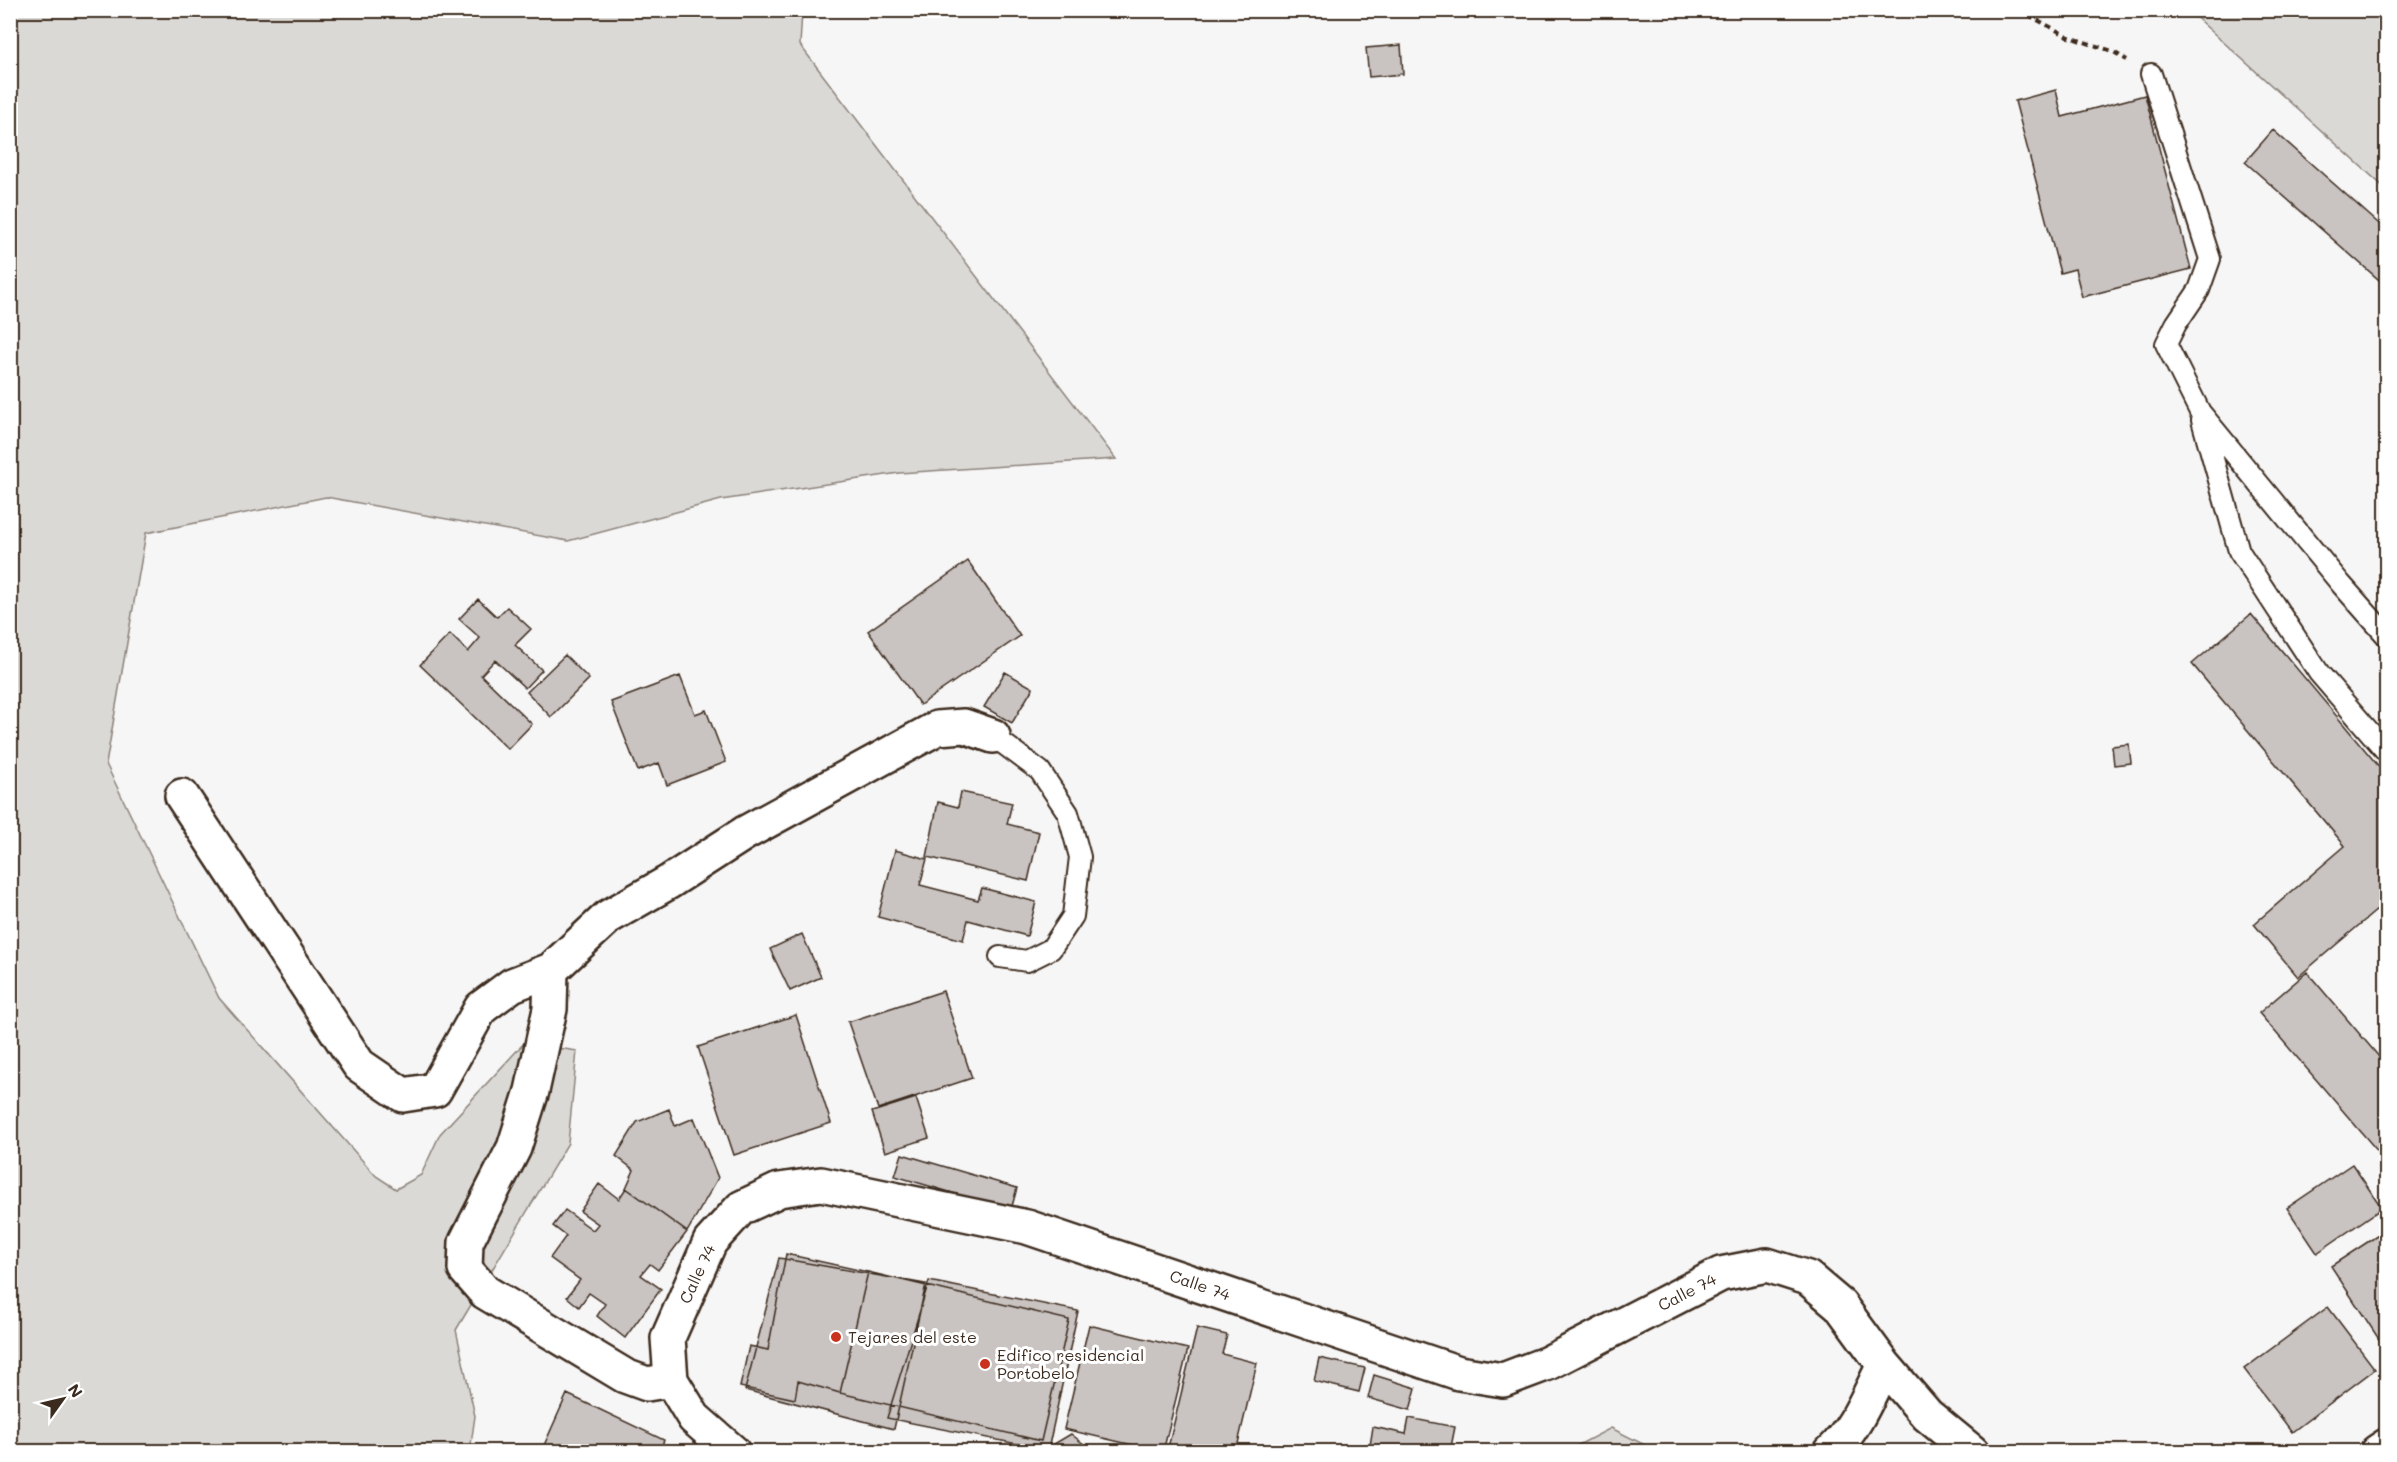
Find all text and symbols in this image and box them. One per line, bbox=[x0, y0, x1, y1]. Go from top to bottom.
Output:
street label: Calle 74 bbox=[674, 1240, 720, 1307]
street label: Calle 74 bbox=[1167, 1264, 1234, 1305]
street label: Calle 74 bbox=[1654, 1268, 1720, 1315]
place label: Tejares del este bbox=[848, 1326, 977, 1347]
marker: Tejares del este bbox=[829, 1330, 843, 1344]
place label: Edifico residencial Portobelo bbox=[997, 1344, 1144, 1383]
marker: Edifico residencial Portobelo bbox=[978, 1357, 992, 1371]
north arrow bbox=[33, 1369, 93, 1429]
text: N bbox=[64, 1379, 88, 1401]

